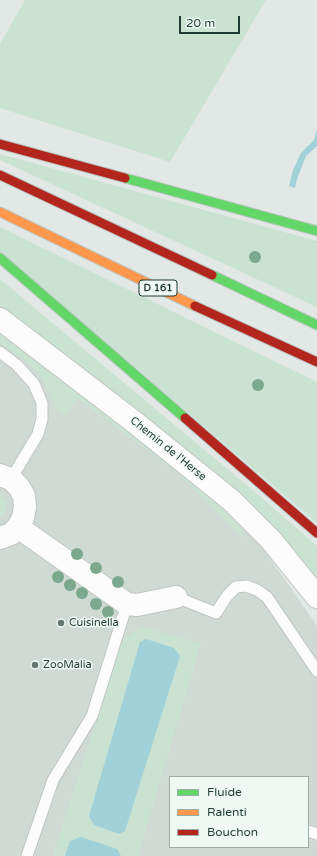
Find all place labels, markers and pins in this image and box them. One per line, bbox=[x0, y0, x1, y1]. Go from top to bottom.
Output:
place label: Cuisinella bbox=[69, 616, 119, 630]
marker: Cuisinella bbox=[56, 618, 66, 628]
place label: ZooMalia bbox=[43, 658, 92, 672]
marker: ZooMalia bbox=[30, 660, 40, 670]

